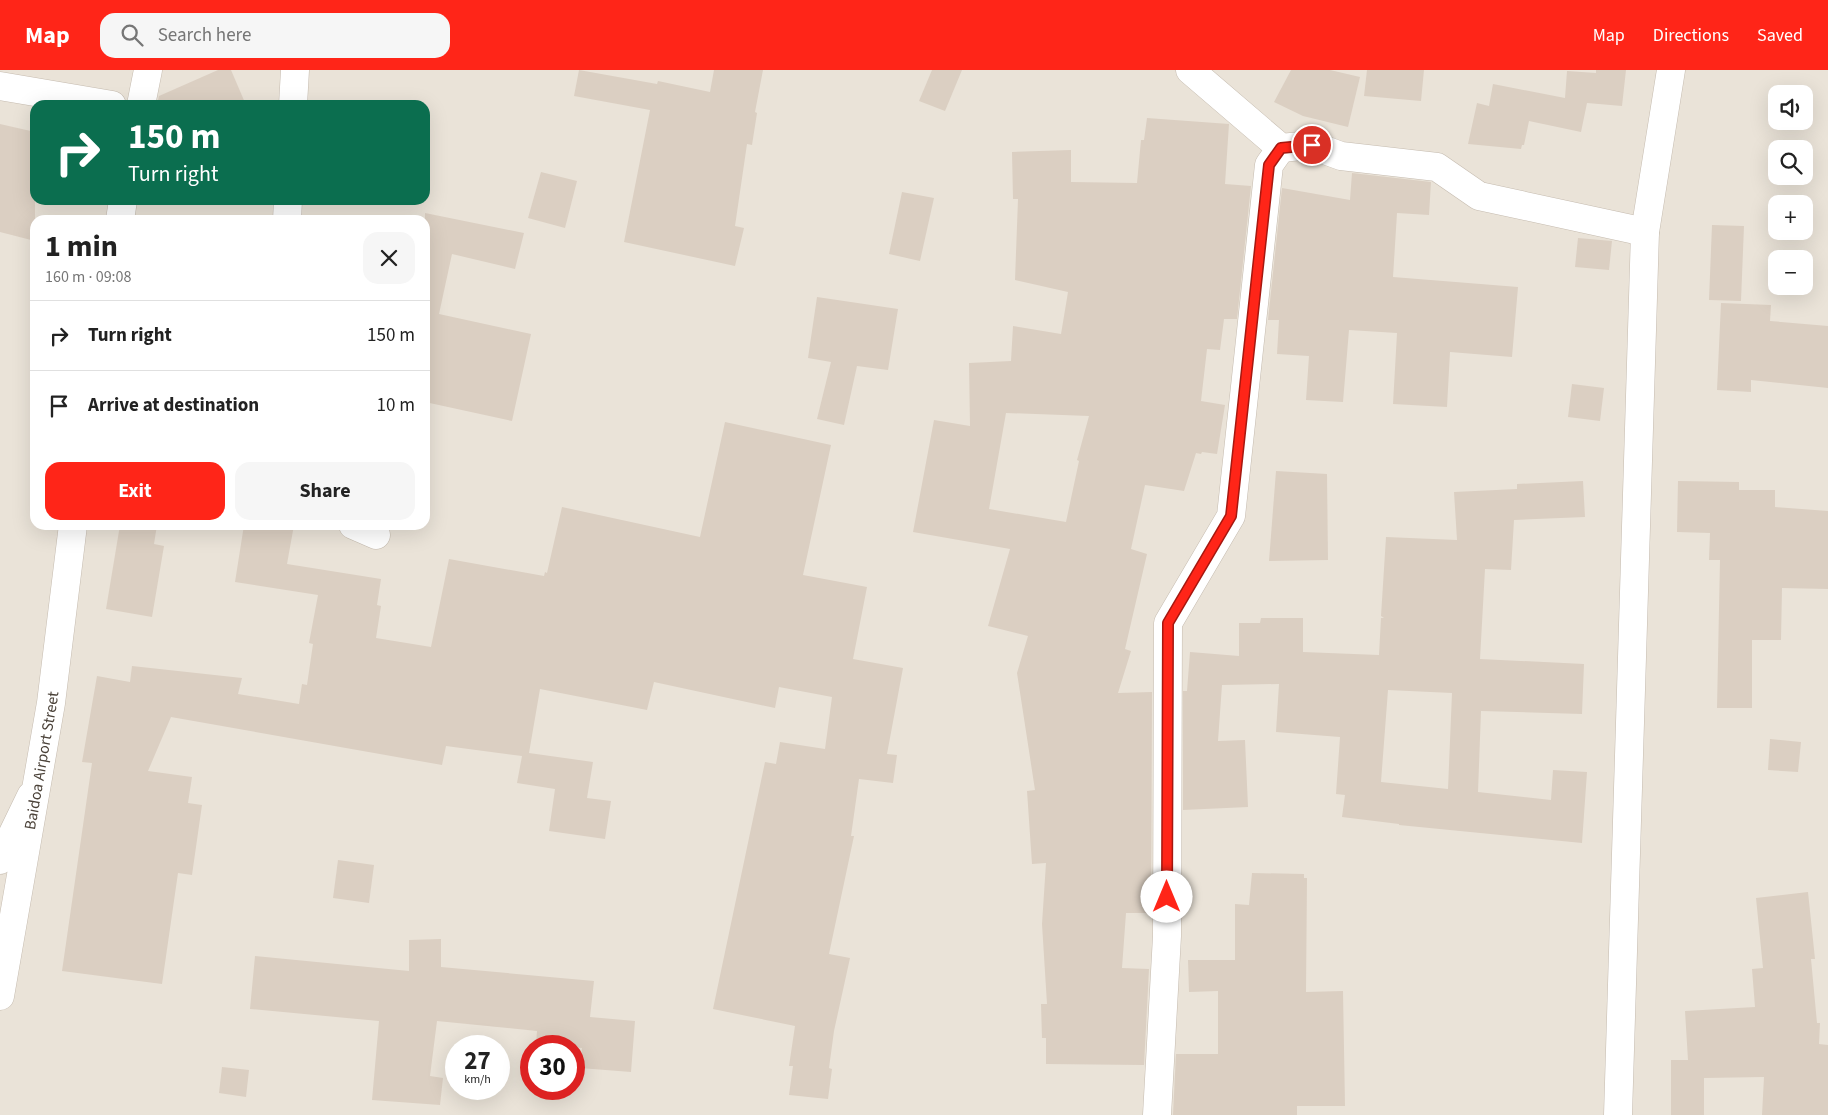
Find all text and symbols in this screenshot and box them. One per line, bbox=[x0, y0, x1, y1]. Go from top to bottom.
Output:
search box bbox=[100, 13, 450, 58]
text: Map bbox=[25, 18, 70, 53]
icon: search bbox=[118, 21, 146, 49]
text: Search here bbox=[158, 22, 251, 49]
text: Map bbox=[1593, 23, 1625, 48]
text: Directions bbox=[1653, 23, 1729, 48]
text: Saved bbox=[1757, 23, 1803, 48]
map controls bbox=[1768, 85, 1813, 295]
button: sound bbox=[1768, 85, 1813, 130]
text: 150 m bbox=[128, 112, 220, 162]
icon: right bbox=[45, 120, 110, 185]
pin bbox=[1291, 124, 1333, 166]
icon: arrive bbox=[1298, 131, 1326, 159]
button: search bbox=[1768, 140, 1813, 185]
text: Turn right bbox=[128, 158, 218, 190]
button: + bbox=[1768, 195, 1813, 240]
text: 1 min bbox=[45, 225, 118, 268]
button: close bbox=[363, 232, 415, 284]
button: − bbox=[1768, 250, 1813, 295]
text: 160 m · 09:08 bbox=[45, 266, 132, 288]
icon: right bbox=[45, 322, 73, 350]
text: Turn right bbox=[88, 322, 172, 349]
text: 150 m bbox=[367, 322, 415, 349]
icon: arrive bbox=[45, 392, 73, 420]
text: Arrive at destination bbox=[88, 392, 259, 419]
text: 10 m bbox=[377, 392, 415, 419]
button: Exit bbox=[45, 462, 225, 520]
button: Share bbox=[235, 462, 415, 520]
street label: Baidoa Airport Street bbox=[19, 690, 64, 832]
position arrow bbox=[1140, 870, 1192, 922]
speed limit sign: 30 bbox=[520, 1035, 585, 1100]
text: 27 bbox=[464, 1043, 491, 1079]
text: km/h bbox=[464, 1071, 491, 1088]

